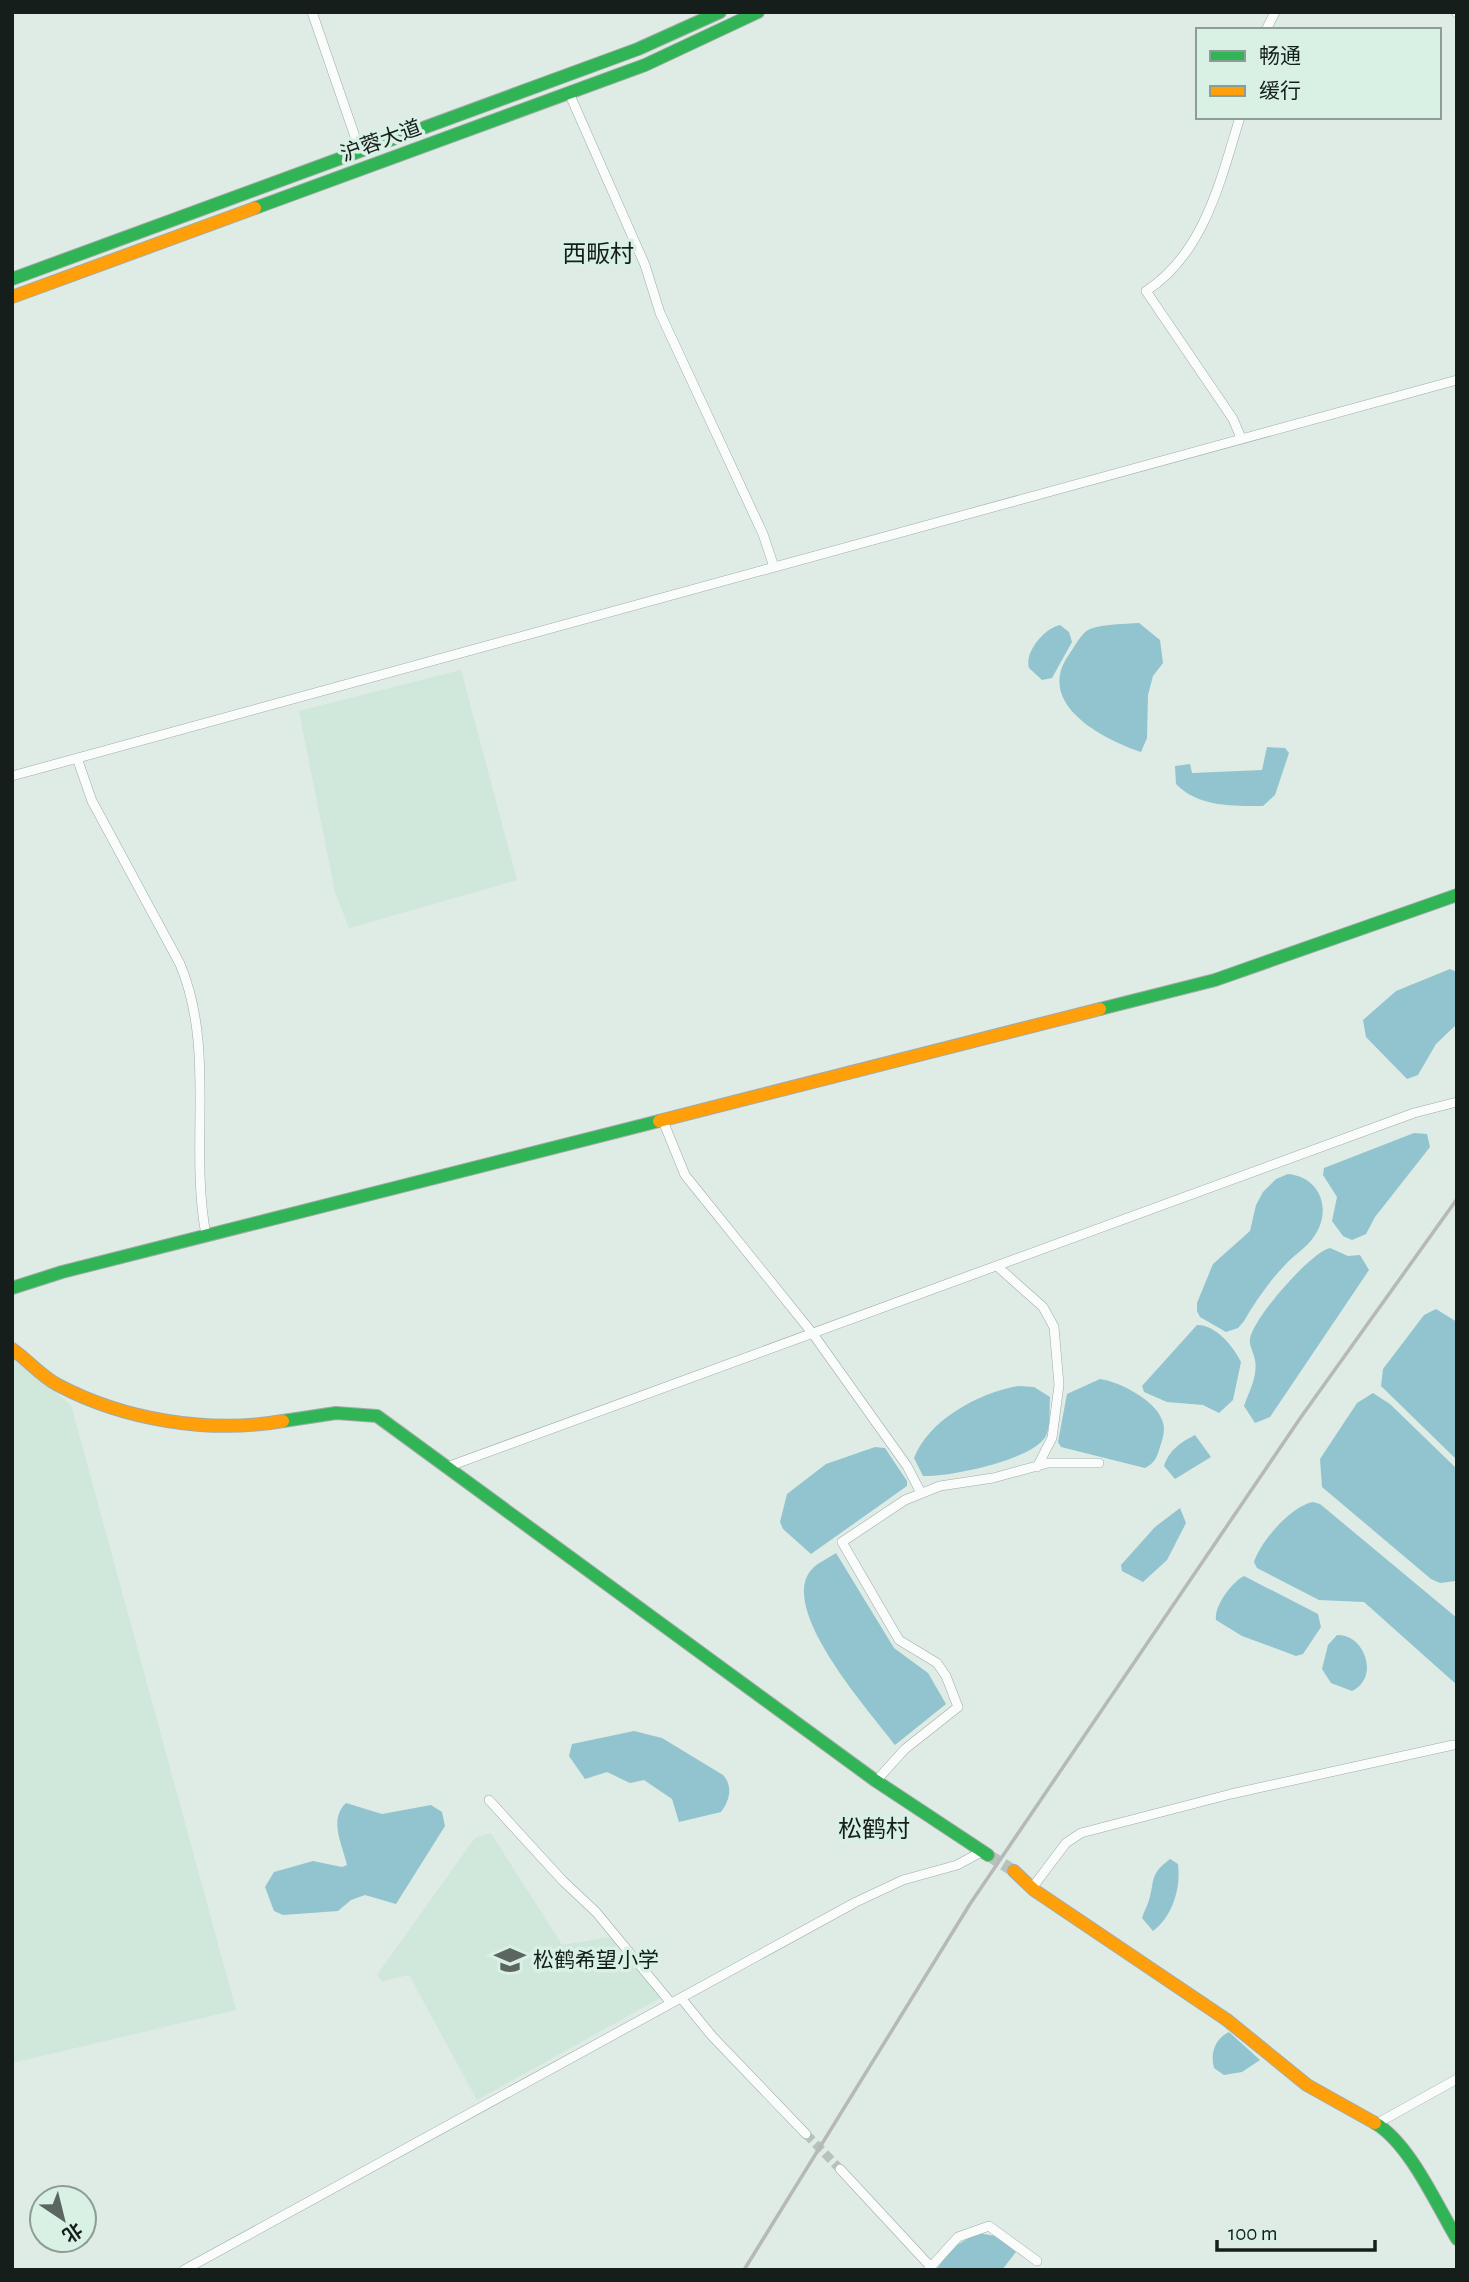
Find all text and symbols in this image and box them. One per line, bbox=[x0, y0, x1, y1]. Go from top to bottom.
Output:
legend bbox=[1196, 28, 1441, 119]
text: 畅通 bbox=[1259, 45, 1301, 67]
text: 缓行 bbox=[1259, 80, 1301, 102]
street label: 沪蓉大道 bbox=[338, 116, 424, 165]
district label: 西畈村 bbox=[562, 241, 634, 267]
district label: 松鹤村 bbox=[838, 1816, 910, 1842]
school or university icon: 松鹤希望小学 bbox=[493, 1943, 527, 1977]
place label: 松鹤希望小学 bbox=[533, 1949, 659, 1971]
north arrow bbox=[28, 2184, 98, 2254]
scale bar bbox=[1217, 2208, 1374, 2252]
text: 北 bbox=[59, 2218, 86, 2246]
text: 100 m bbox=[1228, 2223, 1278, 2244]

